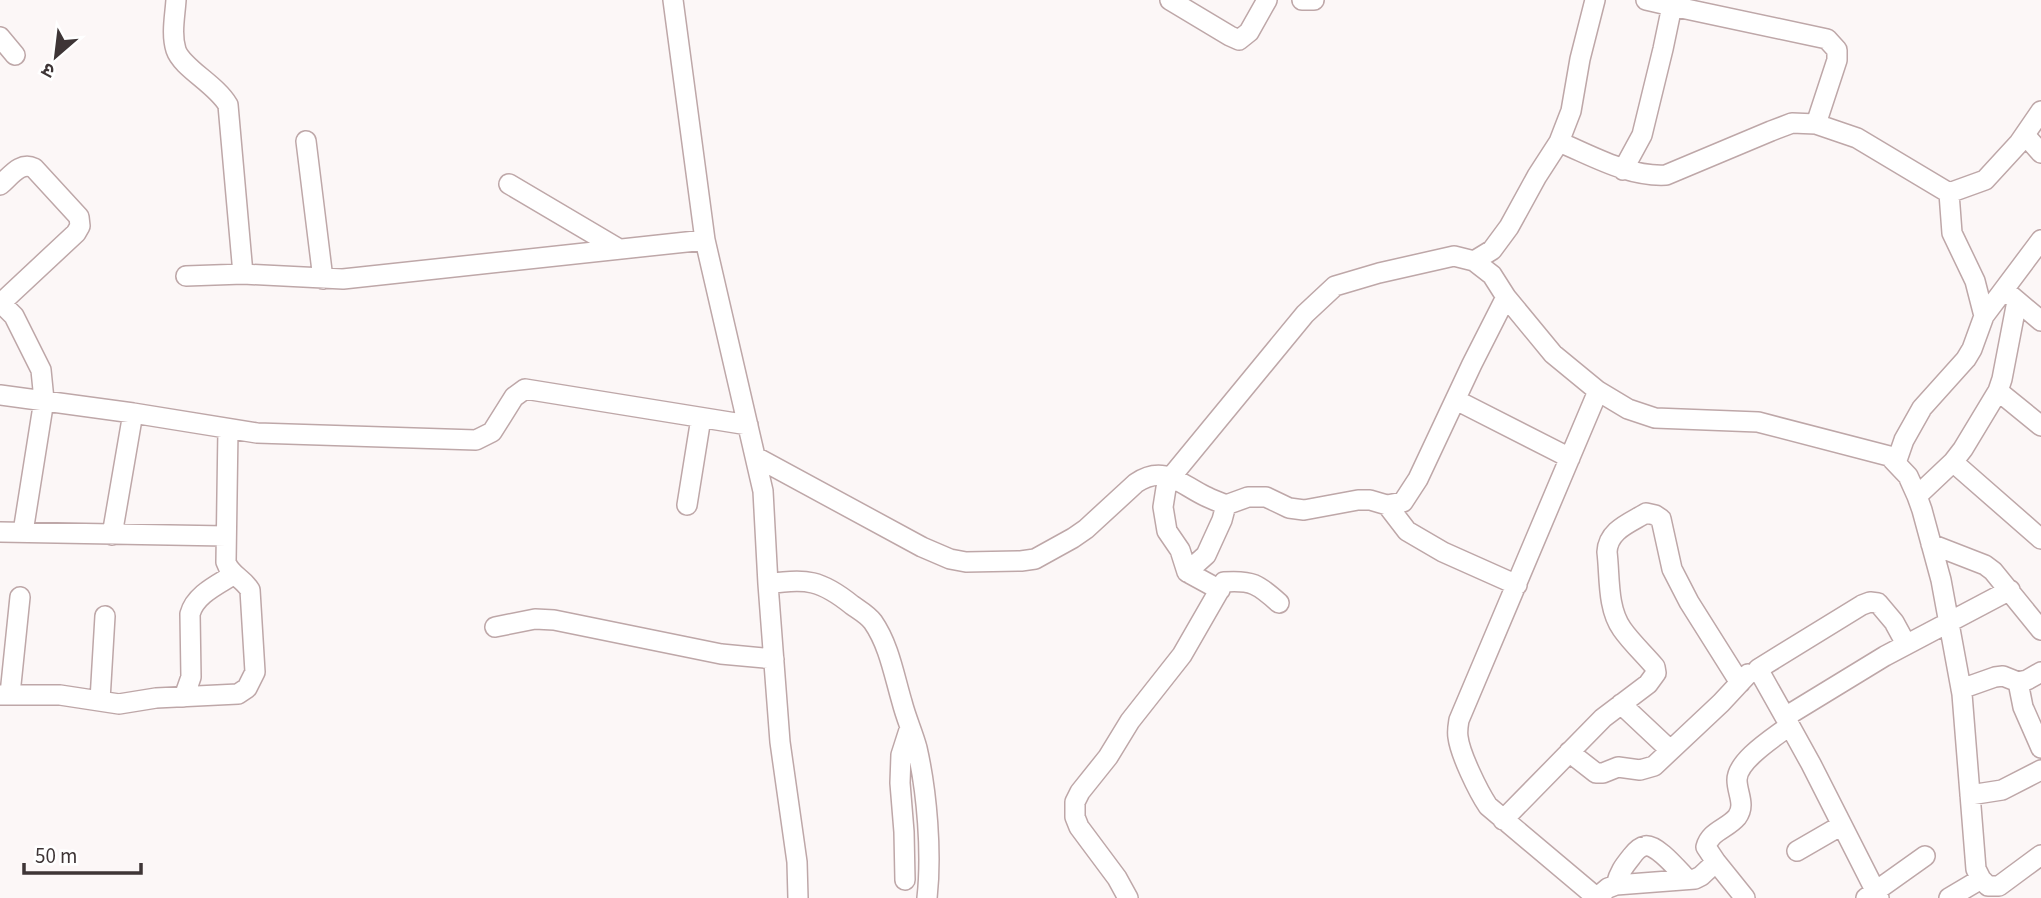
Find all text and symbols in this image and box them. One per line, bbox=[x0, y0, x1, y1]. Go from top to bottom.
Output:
north arrow bbox=[21, 21, 91, 91]
text: उ bbox=[37, 55, 60, 84]
scale bar bbox=[24, 832, 142, 876]
text: 50 m bbox=[35, 841, 77, 871]

